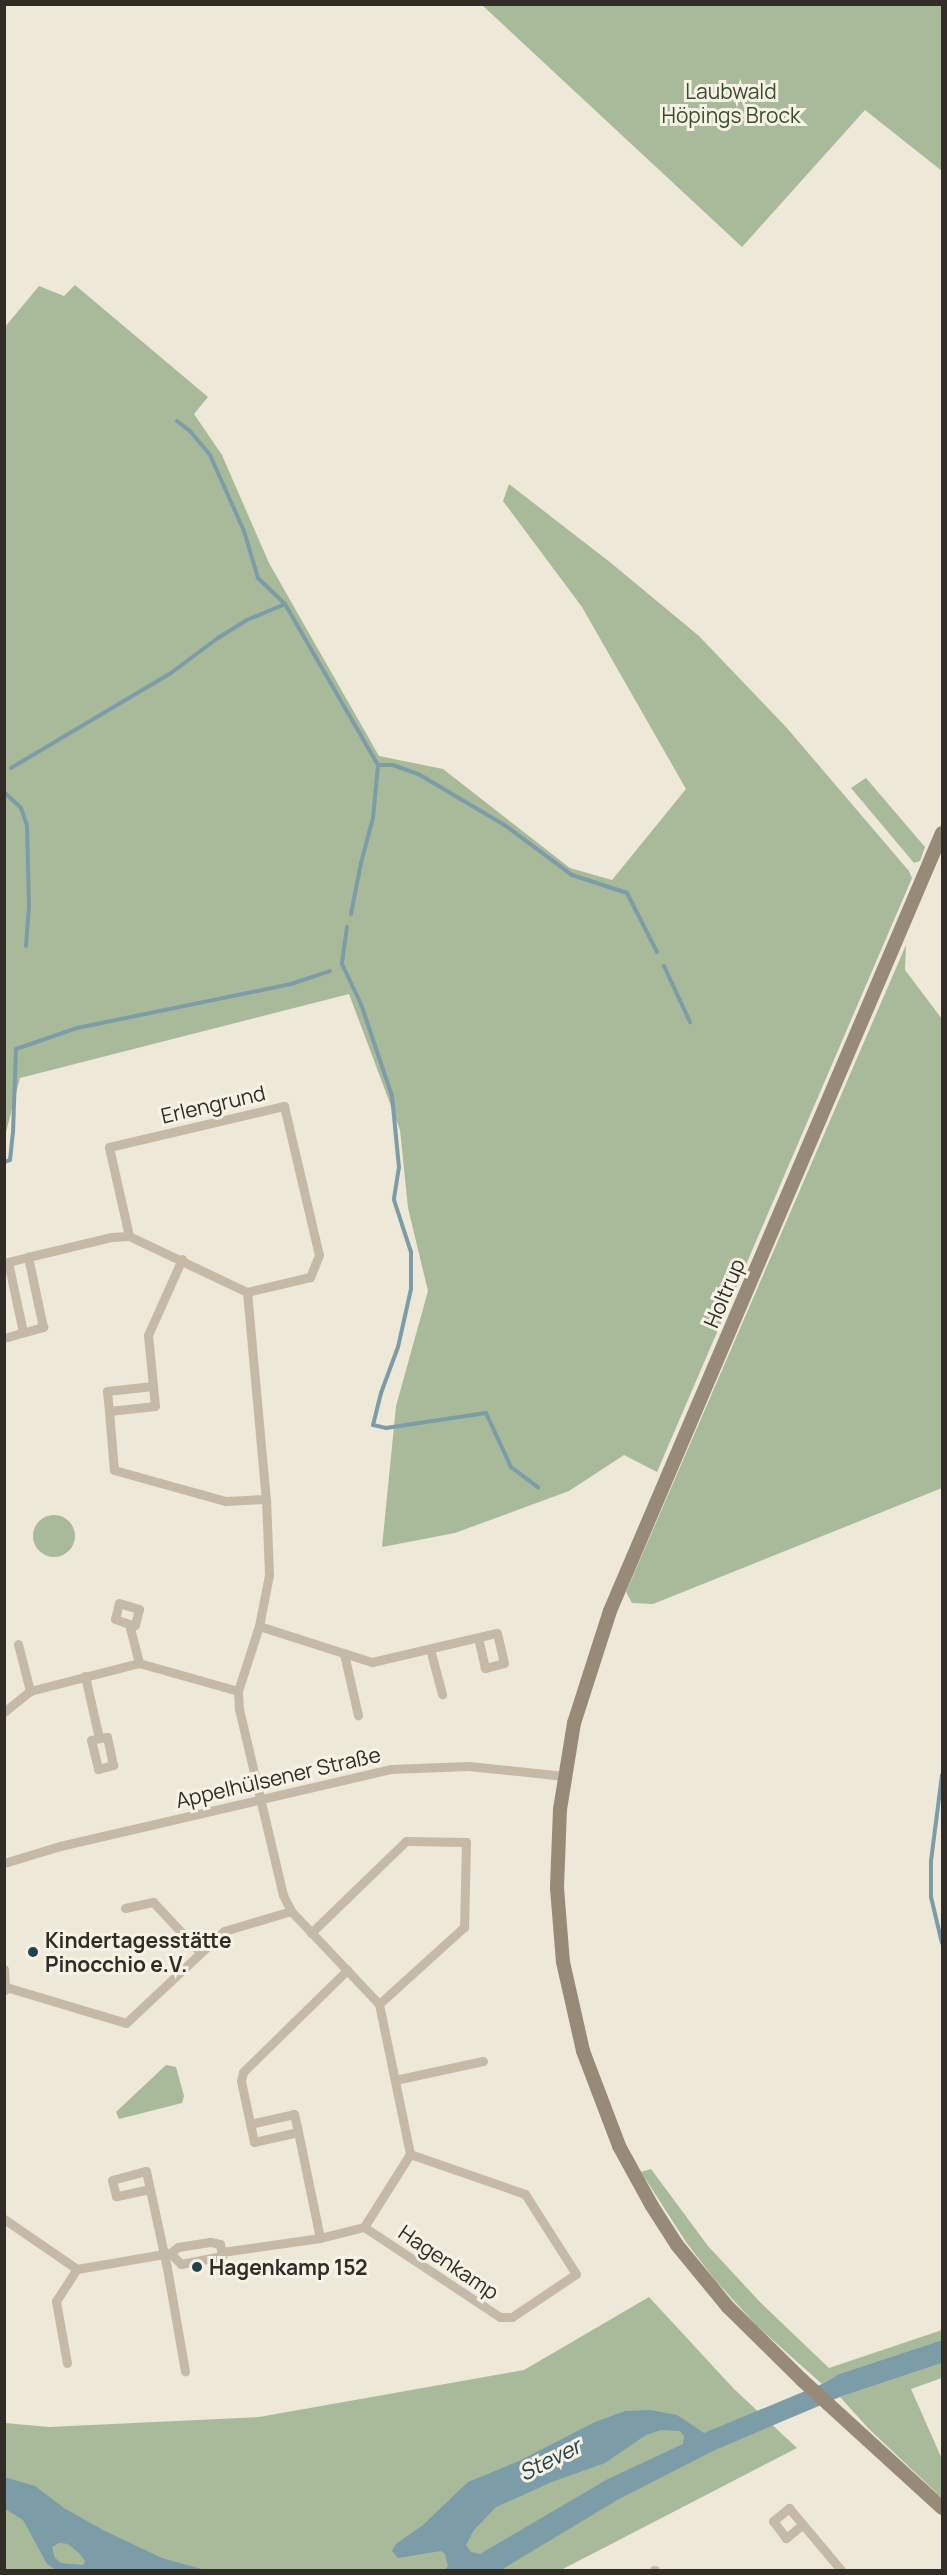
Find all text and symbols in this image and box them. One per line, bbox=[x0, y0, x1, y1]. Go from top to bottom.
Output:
park label: Laubwald Höpings Brock bbox=[662, 78, 800, 128]
street label: Erlengrund bbox=[158, 1080, 268, 1128]
street label: Holtrup bbox=[698, 1255, 750, 1331]
street label: Appelhülsener Straße bbox=[173, 1741, 383, 1813]
place label: Kindertagesstätte Pinocchio e.V. bbox=[45, 1927, 232, 1977]
marker: Kindertagesstätte Pinocchio e.V. bbox=[26, 1945, 40, 1959]
street label: Hagenkamp bbox=[394, 2219, 504, 2305]
place label: Hagenkamp 152 bbox=[209, 2254, 368, 2280]
marker: Hagenkamp 152 bbox=[190, 2260, 204, 2274]
water label: Stever bbox=[515, 2433, 585, 2487]

